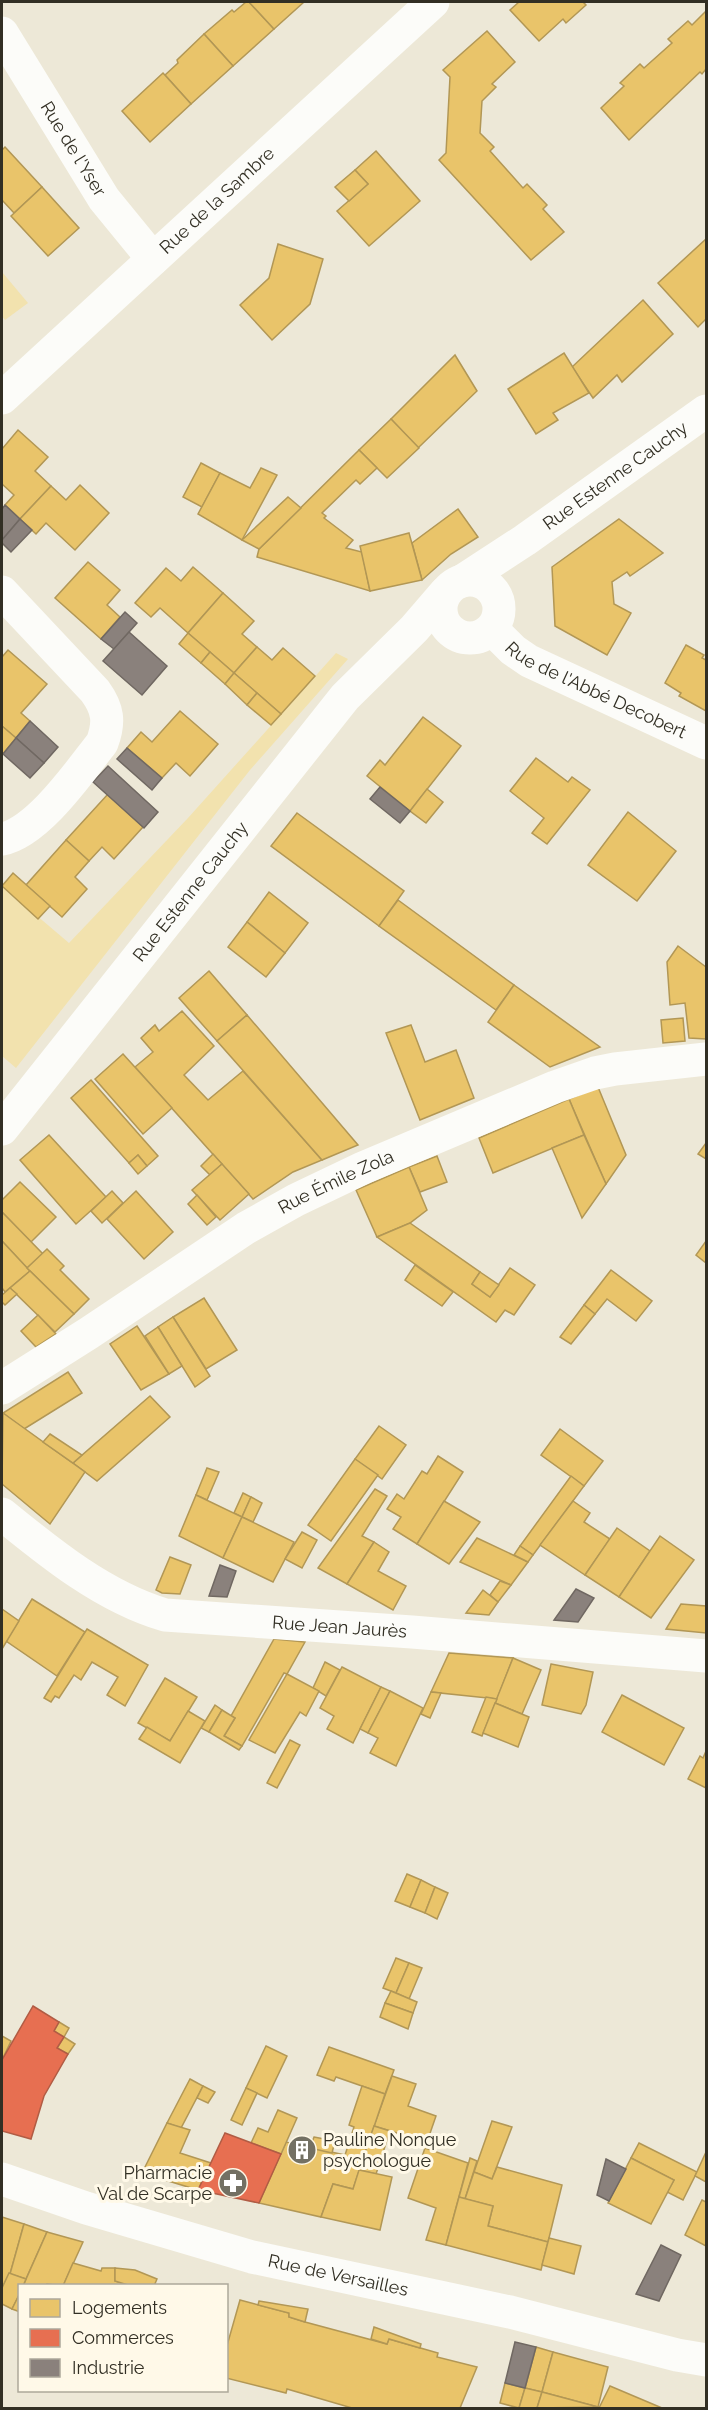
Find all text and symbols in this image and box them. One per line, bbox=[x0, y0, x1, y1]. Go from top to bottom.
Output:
street label: Rue de l'Yser bbox=[36, 97, 111, 201]
street label: Rue de la Sambre bbox=[155, 142, 279, 258]
street label: Rue Estenne Cauchy bbox=[539, 416, 692, 534]
street label: Rue de l'Abbé Decobert bbox=[501, 637, 690, 742]
street label: Rue Estenne Cauchy bbox=[128, 817, 252, 965]
street label: Rue Émile Zola bbox=[274, 1145, 397, 1218]
street label: Rue Jean Jaurès bbox=[272, 1611, 408, 1642]
place label: Pauline Nonque psychologue bbox=[323, 2129, 457, 2171]
building icon: Pauline Nonque psychologue bbox=[286, 2134, 318, 2166]
place label: Pharmacie Val de Scarpe bbox=[97, 2162, 212, 2204]
pharmacy icon: Pharmacie Val de Scarpe bbox=[217, 2167, 249, 2199]
street label: Rue de Versailles bbox=[266, 2250, 411, 2300]
legend bbox=[18, 2284, 228, 2392]
text: Logements bbox=[72, 2297, 167, 2318]
text: Commerces bbox=[72, 2327, 174, 2348]
text: Industrie bbox=[72, 2357, 145, 2378]

